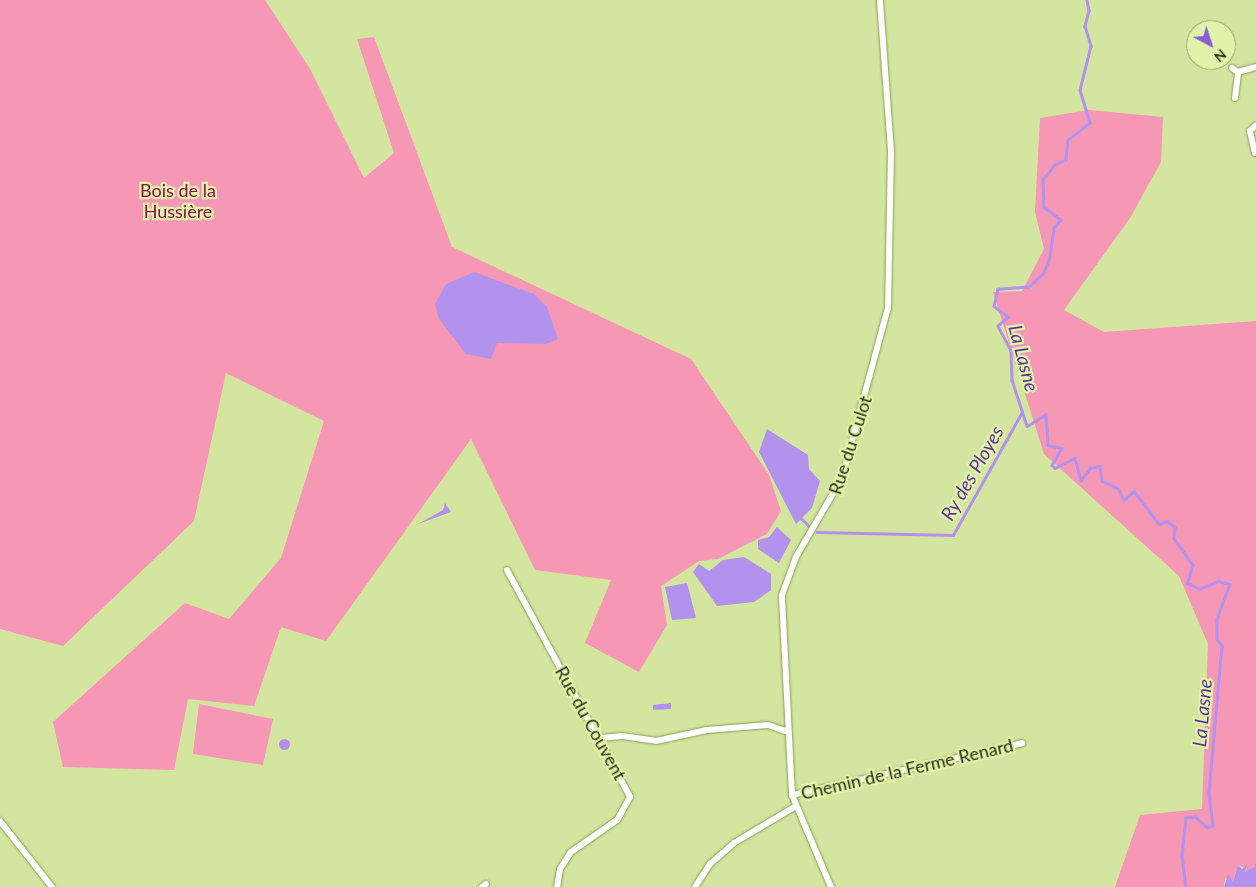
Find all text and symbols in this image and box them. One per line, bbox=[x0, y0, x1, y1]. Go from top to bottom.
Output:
north arrow bbox=[1186, 20, 1236, 70]
text: N bbox=[1211, 46, 1230, 66]
park label: Bois de la Hussière bbox=[140, 180, 216, 222]
water label: La Lasne bbox=[1004, 322, 1044, 394]
street label: Rue du Culot bbox=[824, 393, 876, 497]
water label: Ry des Ployes bbox=[936, 422, 1008, 524]
street label: Rue du Couvent bbox=[551, 662, 631, 784]
water label: La Lasne bbox=[1188, 678, 1216, 748]
street label: Chemin de la Ferme Renard bbox=[799, 734, 1015, 804]

